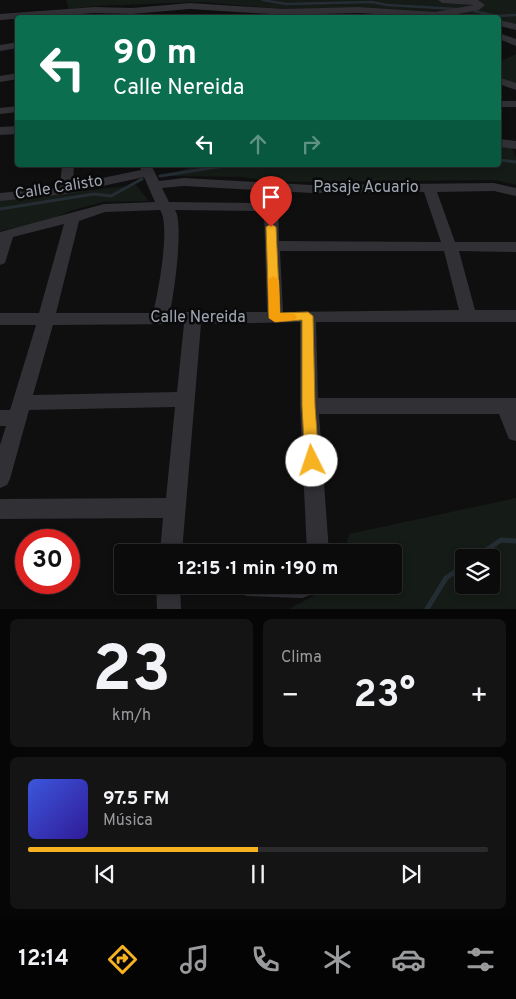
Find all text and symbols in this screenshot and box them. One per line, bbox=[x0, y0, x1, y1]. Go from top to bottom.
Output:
text: 90 m bbox=[113, 32, 197, 76]
icon: left bbox=[30, 35, 95, 100]
text: Calle Nereida bbox=[113, 75, 244, 102]
icon: left bbox=[191, 130, 219, 158]
icon: ahead bbox=[244, 130, 272, 158]
icon: right bbox=[297, 130, 325, 158]
street label: Calle Calisto bbox=[14, 171, 104, 205]
pin bbox=[250, 176, 292, 227]
street label: Pasaje Acuario bbox=[313, 178, 419, 198]
icon: arrive bbox=[257, 183, 285, 211]
street label: Calle Nereida bbox=[150, 308, 246, 328]
position arrow bbox=[285, 434, 337, 486]
speed limit sign: 30 bbox=[15, 529, 80, 594]
map controls bbox=[455, 549, 500, 594]
button: layers bbox=[455, 549, 500, 594]
text: 12:15 · 1 min · 190 m bbox=[178, 557, 338, 581]
text: 23 bbox=[92, 632, 171, 714]
text: Clima bbox=[281, 648, 322, 668]
text: 23° bbox=[354, 672, 415, 721]
text: − bbox=[281, 679, 299, 715]
text: + bbox=[470, 679, 488, 715]
text: km/h bbox=[112, 706, 151, 726]
text: 97.5 FM bbox=[103, 787, 169, 811]
text: Música bbox=[103, 811, 153, 831]
icon: previous bbox=[91, 860, 119, 888]
icon: pause bbox=[244, 860, 272, 888]
icon: next bbox=[397, 860, 425, 888]
icon: directions bbox=[105, 942, 140, 977]
icon: music bbox=[177, 942, 212, 977]
icon: phone bbox=[248, 942, 283, 977]
icon: climate bbox=[320, 942, 355, 977]
icon: car bbox=[391, 942, 426, 977]
icon: filters bbox=[463, 942, 498, 977]
text: 12:14 bbox=[18, 946, 69, 973]

